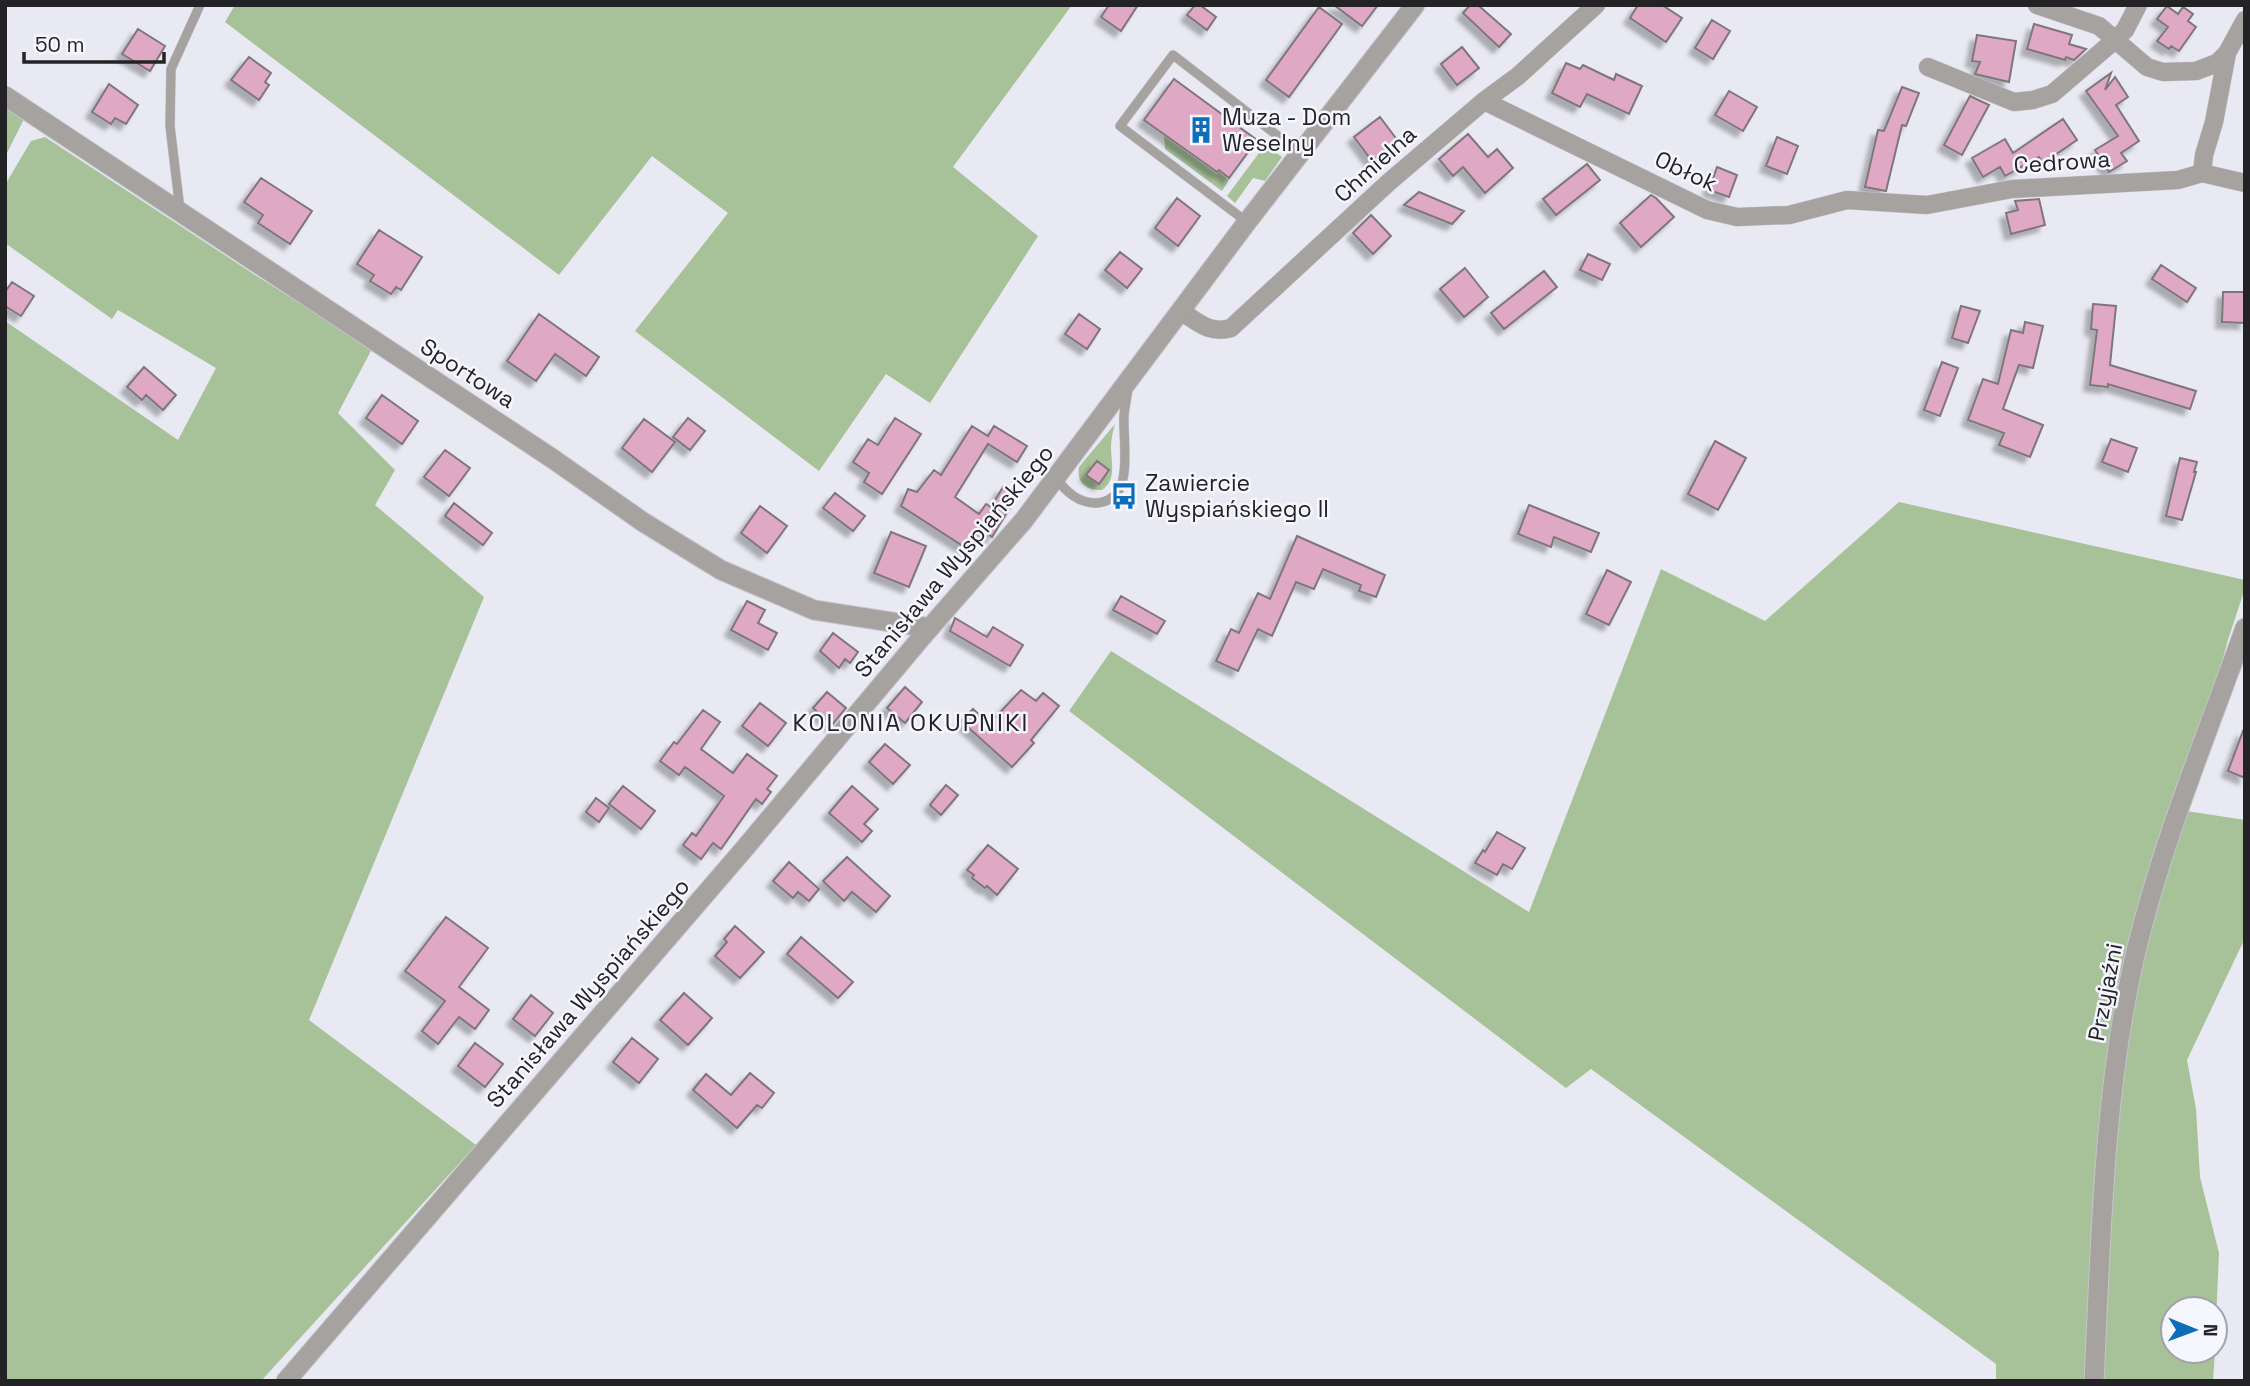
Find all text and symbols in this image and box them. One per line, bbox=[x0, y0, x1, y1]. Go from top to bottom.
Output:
scale bar bbox=[24, 21, 164, 65]
text: 50 m bbox=[35, 31, 85, 58]
place label: Muza - Dom Weselny bbox=[1222, 102, 1351, 158]
building icon: Muza - Dom Weselny bbox=[1186, 115, 1216, 145]
street label: Chmielna bbox=[1327, 119, 1423, 209]
street label: Obłok bbox=[1650, 144, 1722, 198]
street label: Cedrowa bbox=[2013, 144, 2111, 180]
street label: Sportowa bbox=[415, 331, 521, 415]
street label: Stanisława Wyspiańskiego bbox=[848, 438, 1060, 684]
place label: Zawiercie Wyspiańskiego II bbox=[1145, 468, 1329, 524]
bus stop icon: Zawiercie Wyspiańskiego II bbox=[1109, 481, 1139, 511]
district label: KOLONIA OKUPNIKI bbox=[793, 707, 1029, 738]
street label: Stanisława Wyspiańskiego bbox=[480, 872, 696, 1114]
street label: Przyjaźni bbox=[2081, 940, 2129, 1044]
north arrow bbox=[2159, 1295, 2229, 1365]
text: N bbox=[2198, 1324, 2223, 1337]

